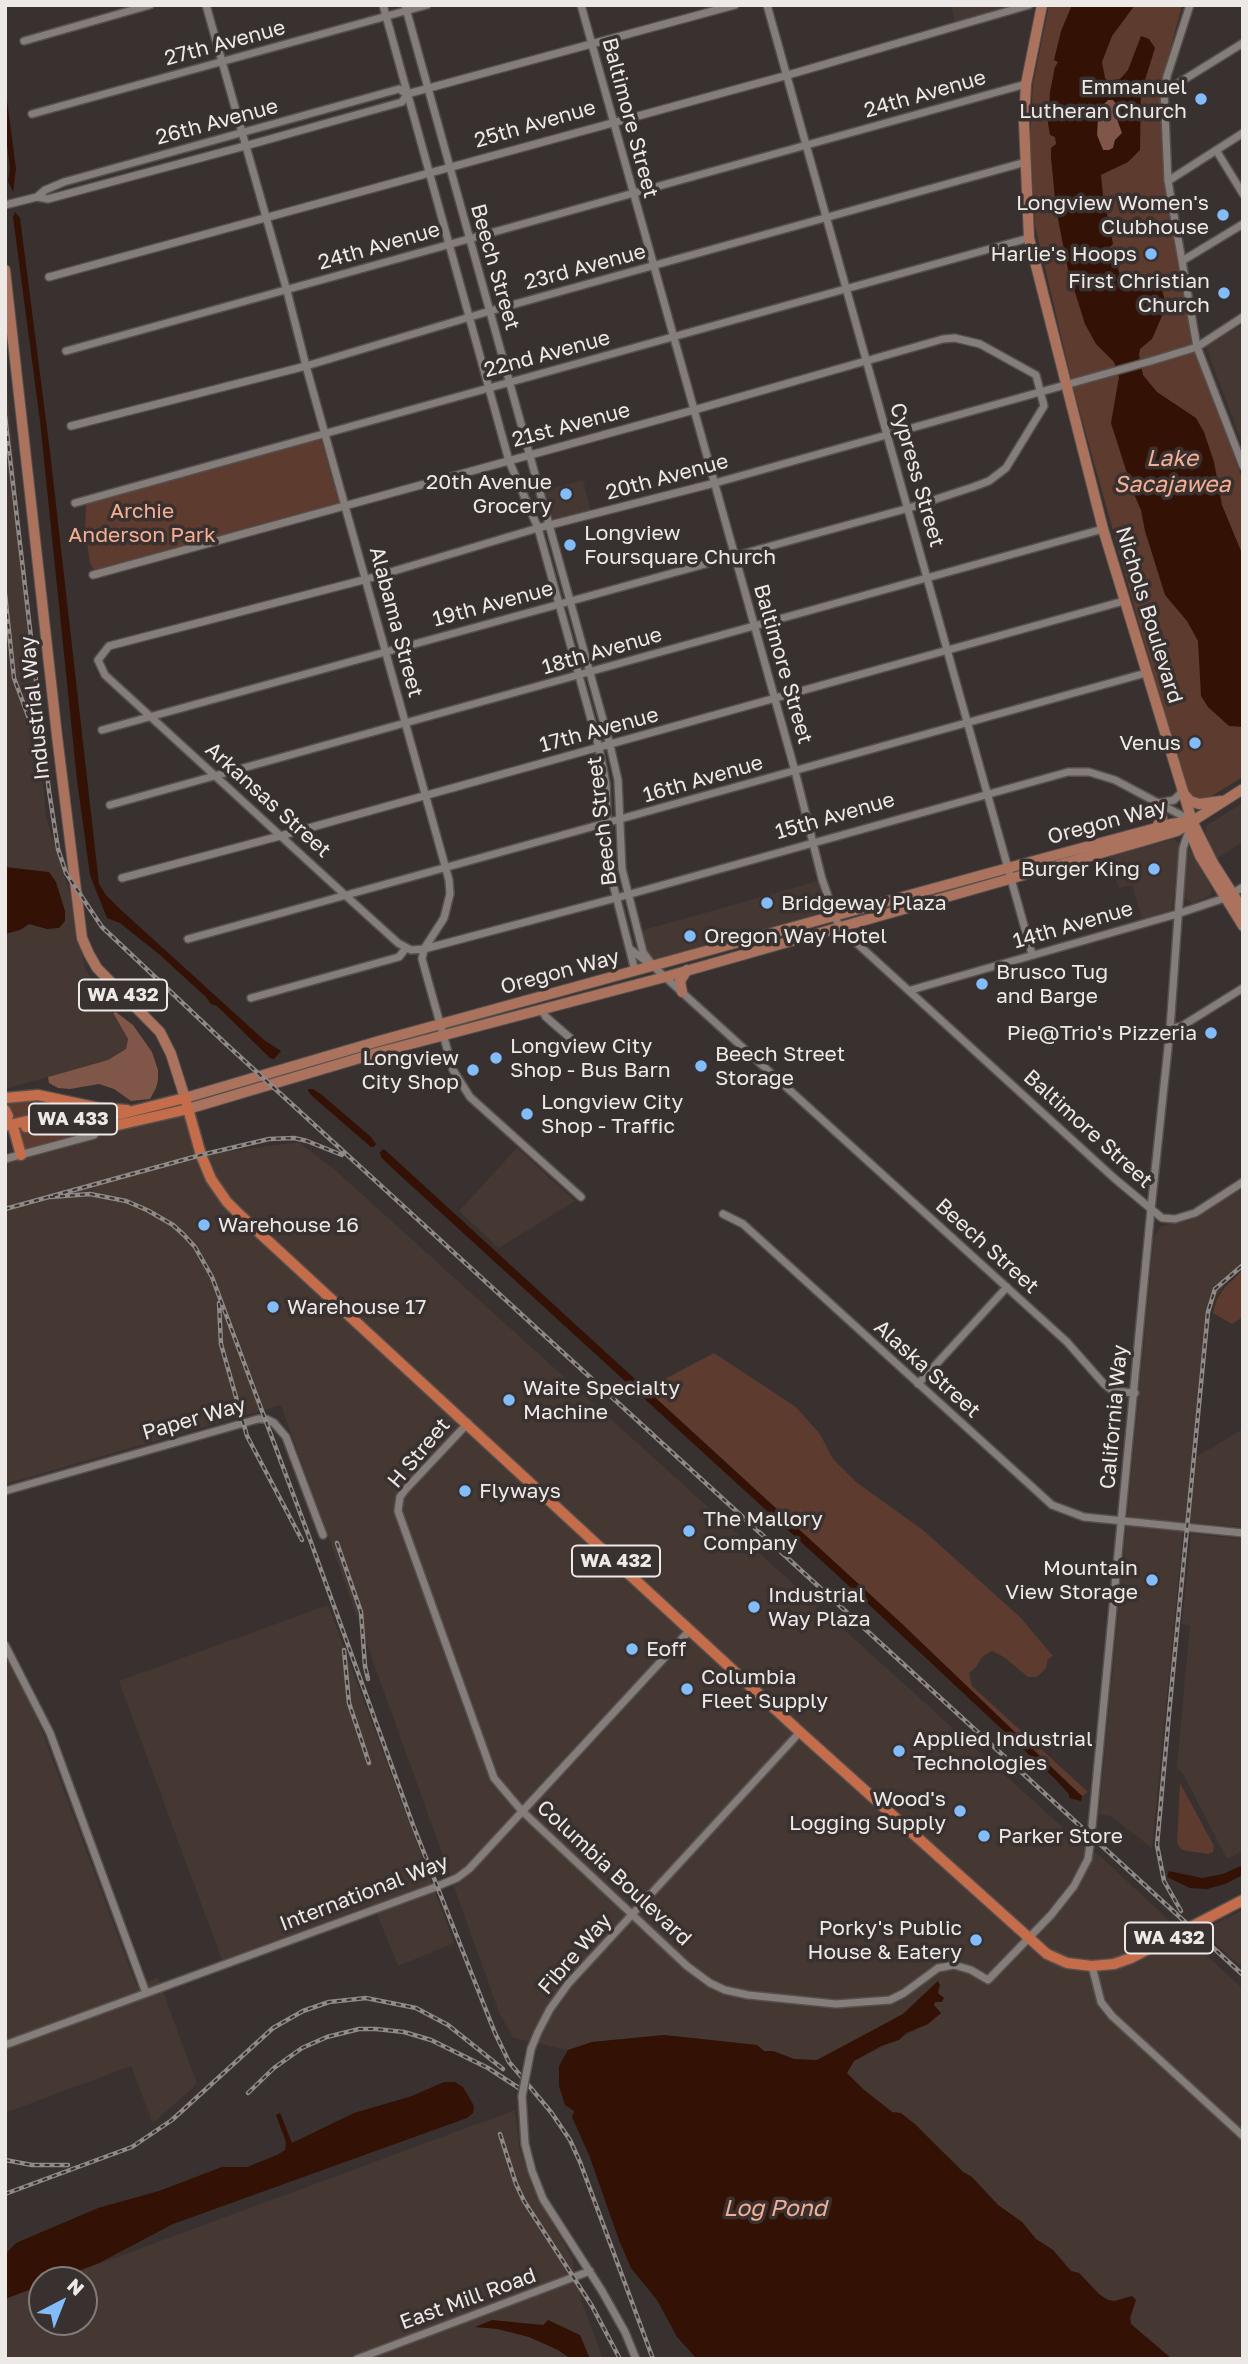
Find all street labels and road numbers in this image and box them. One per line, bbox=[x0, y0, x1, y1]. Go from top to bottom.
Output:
street label: 27th Avenue bbox=[162, 15, 288, 71]
street label: Baltimore Street bbox=[596, 35, 664, 201]
street label: 24th Avenue bbox=[861, 65, 989, 123]
street label: 26th Avenue bbox=[153, 94, 281, 150]
street label: 25th Avenue bbox=[471, 95, 599, 153]
street label: Beech Street bbox=[465, 201, 525, 333]
street label: 24th Avenue bbox=[315, 217, 443, 275]
street label: 23rd Avenue bbox=[521, 239, 649, 295]
street label: 22nd Avenue bbox=[481, 325, 613, 383]
street label: 21st Avenue bbox=[509, 397, 633, 453]
street label: Cypress Street bbox=[884, 400, 950, 550]
street label: 20th Avenue bbox=[603, 449, 731, 505]
street label: Nichols Boulevard bbox=[1110, 524, 1188, 706]
street label: Alabama Street bbox=[364, 544, 428, 700]
street label: 19th Avenue bbox=[430, 576, 556, 632]
street label: Baltimore Street bbox=[748, 581, 818, 747]
street label: 18th Avenue bbox=[539, 622, 665, 680]
street label: Industrial Way bbox=[15, 635, 55, 781]
street label: 17th Avenue bbox=[537, 702, 661, 758]
street label: Arkansas Street bbox=[200, 737, 336, 863]
street label: 16th Avenue bbox=[640, 750, 766, 808]
street label: Beech Street bbox=[582, 755, 622, 887]
street label: 15th Avenue bbox=[772, 787, 898, 845]
street label: Oregon Way bbox=[1045, 794, 1169, 850]
street label: 14th Avenue bbox=[1010, 896, 1136, 954]
street label: Oregon Way bbox=[498, 944, 622, 1000]
road number: WA 432 bbox=[79, 979, 167, 1010]
street label: Baltimore Street bbox=[1018, 1064, 1158, 1194]
road number: WA 433 bbox=[29, 1104, 117, 1134]
street label: Beech Street bbox=[930, 1193, 1044, 1299]
street label: Alaska Street bbox=[869, 1315, 985, 1423]
street label: California Way bbox=[1095, 1344, 1133, 1490]
street label: Paper Way bbox=[139, 1392, 249, 1446]
street label: H Street bbox=[383, 1413, 455, 1493]
road number: WA 432 bbox=[572, 1546, 660, 1576]
street label: Columbia Boulevard bbox=[532, 1795, 696, 1951]
street label: International Way bbox=[276, 1849, 452, 1937]
street label: Fibre Way bbox=[533, 1908, 617, 2000]
road number: WA 432 bbox=[1125, 1922, 1213, 1954]
street label: East Mill Road bbox=[396, 2263, 540, 2335]

